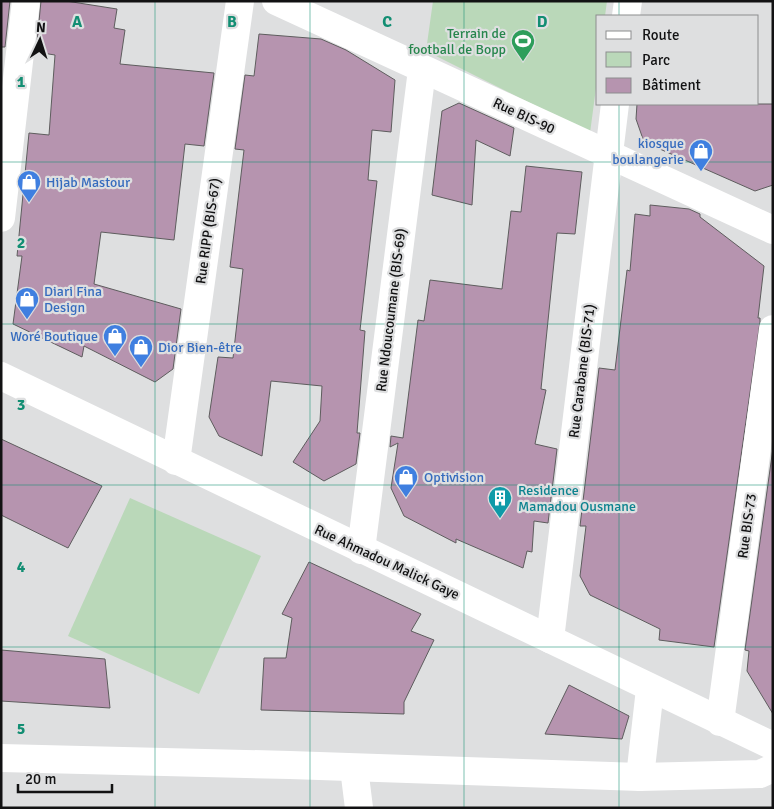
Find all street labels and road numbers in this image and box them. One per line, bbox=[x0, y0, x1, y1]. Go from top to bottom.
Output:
street label: Rue BIS-90 bbox=[490, 94, 558, 138]
street label: Rue RIPP (BIS-67) bbox=[192, 177, 224, 285]
street label: Rue Ndoucoumane (BIS-69) bbox=[373, 227, 409, 393]
street label: Rue Carabane (BIS-71) bbox=[565, 303, 599, 439]
street label: Rue BIS-73 bbox=[734, 492, 760, 560]
street label: Rue Ahmadou Malick Gaye bbox=[312, 521, 462, 603]

